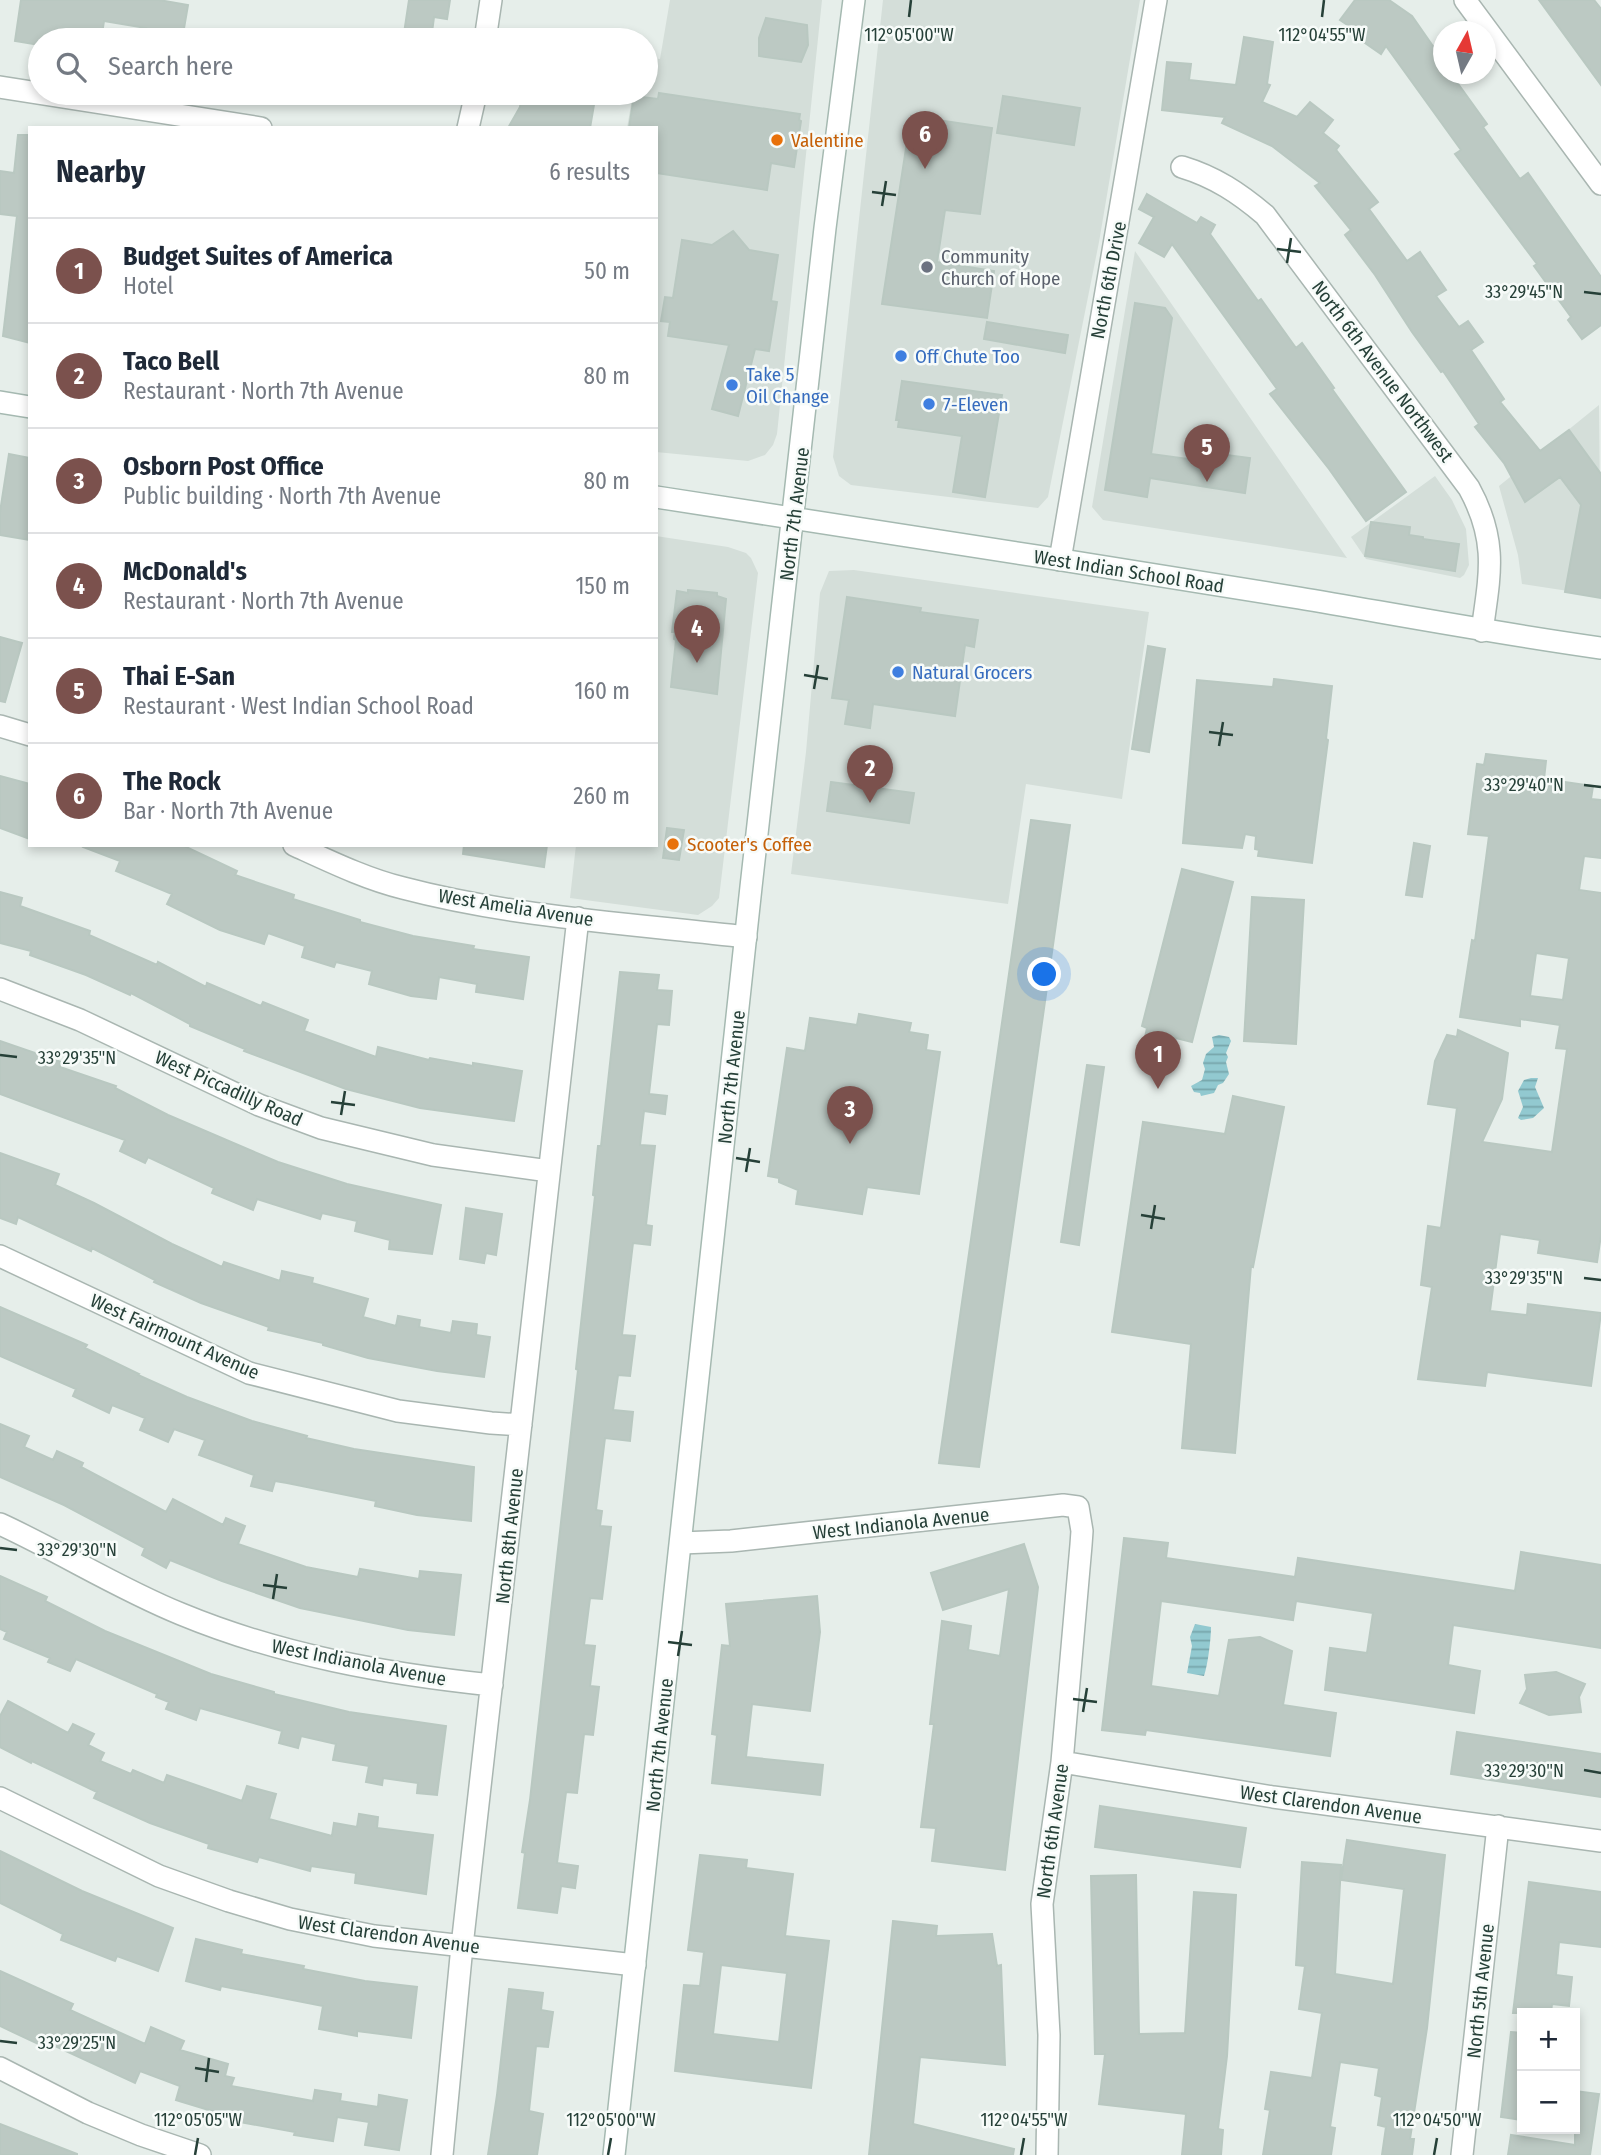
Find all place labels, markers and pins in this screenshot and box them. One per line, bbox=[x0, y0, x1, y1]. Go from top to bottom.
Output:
pin: 6 bbox=[902, 111, 948, 169]
place label: Valentine bbox=[791, 129, 864, 152]
marker: Valentine bbox=[769, 132, 785, 148]
place label: Community Church of Hope bbox=[941, 245, 1060, 290]
marker: Community Church of Hope bbox=[919, 259, 935, 275]
place label: Off Chute Too bbox=[915, 345, 1020, 368]
marker: Off Chute Too bbox=[893, 348, 909, 364]
place label: Take 5 Oil Change bbox=[746, 363, 829, 408]
marker: Take 5 Oil Change bbox=[724, 377, 740, 393]
place label: 7-Eleven bbox=[943, 393, 1009, 416]
marker: 7-Eleven bbox=[921, 396, 937, 412]
pin: 5 bbox=[1184, 424, 1230, 482]
pin: 4 bbox=[674, 605, 720, 663]
place label: Natural Grocers bbox=[912, 661, 1032, 684]
marker: Natural Grocers bbox=[890, 664, 906, 680]
pin: 2 bbox=[847, 745, 893, 803]
place label: Scooter's Coffee bbox=[687, 833, 812, 856]
marker: Scooter's Coffee bbox=[665, 836, 681, 852]
pin: 1 bbox=[1135, 1031, 1181, 1089]
pin: 3 bbox=[827, 1086, 873, 1144]

